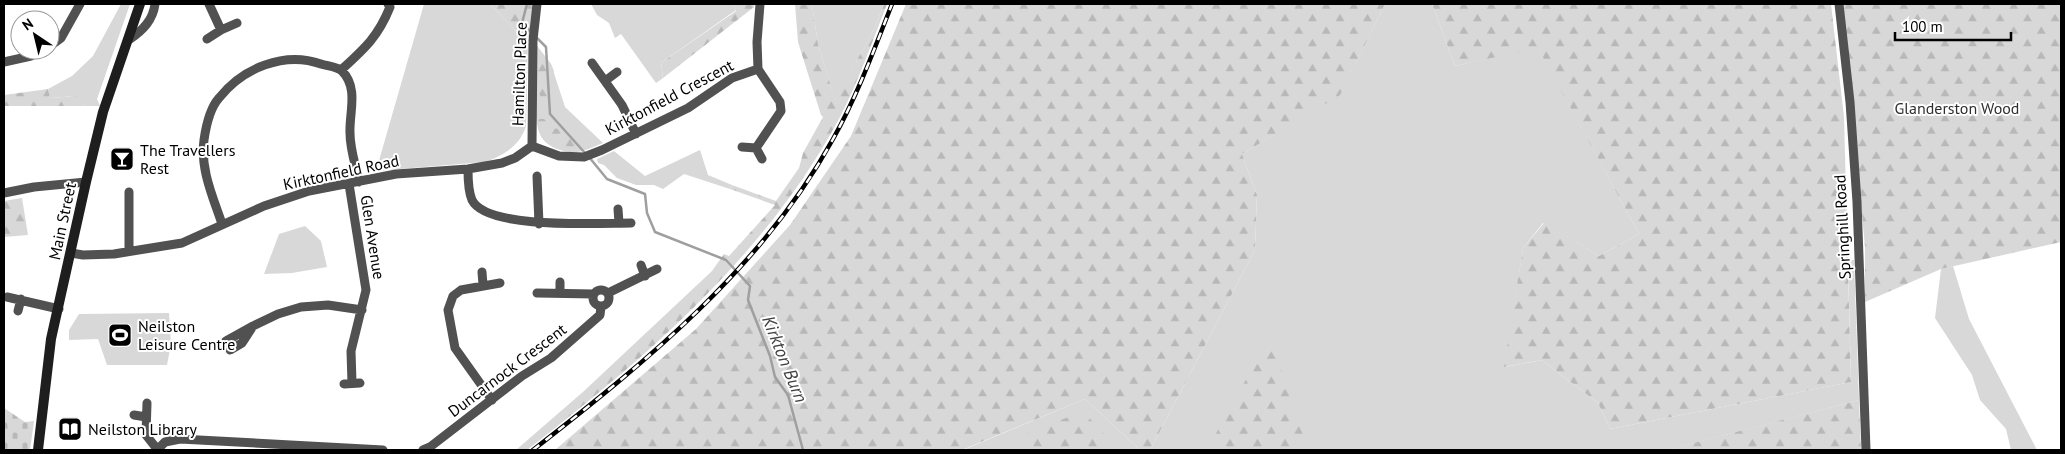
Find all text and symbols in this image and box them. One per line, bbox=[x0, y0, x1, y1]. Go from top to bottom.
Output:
north arrow bbox=[10, 10, 60, 60]
scale bar bbox=[1895, 10, 2011, 42]
text: N bbox=[19, 14, 36, 34]
text: 100 m bbox=[1902, 17, 1943, 36]
street label: Hamilton Place bbox=[507, 22, 531, 126]
street label: Kirktonfield Crescent bbox=[601, 54, 737, 139]
park label: Glanderston Wood bbox=[1895, 98, 2019, 118]
place label: The Travellers Rest bbox=[140, 140, 236, 178]
bar icon: The Travellers Rest bbox=[109, 146, 135, 172]
street label: Kirktonfield Road bbox=[281, 150, 401, 194]
street label: Springhill Road bbox=[1829, 174, 1855, 280]
street label: Main Street bbox=[44, 180, 80, 262]
street label: Glen Avenue bbox=[356, 193, 390, 281]
water label: Kirkton Burn bbox=[757, 312, 813, 406]
place label: Neilston Leisure Centre bbox=[138, 316, 235, 354]
street label: Duncarnock Crescent bbox=[444, 319, 570, 421]
sports icon: Neilston Leisure Centre bbox=[107, 322, 133, 348]
library icon: Neilston Library bbox=[57, 416, 83, 442]
place label: Neilston Library bbox=[88, 419, 197, 439]

